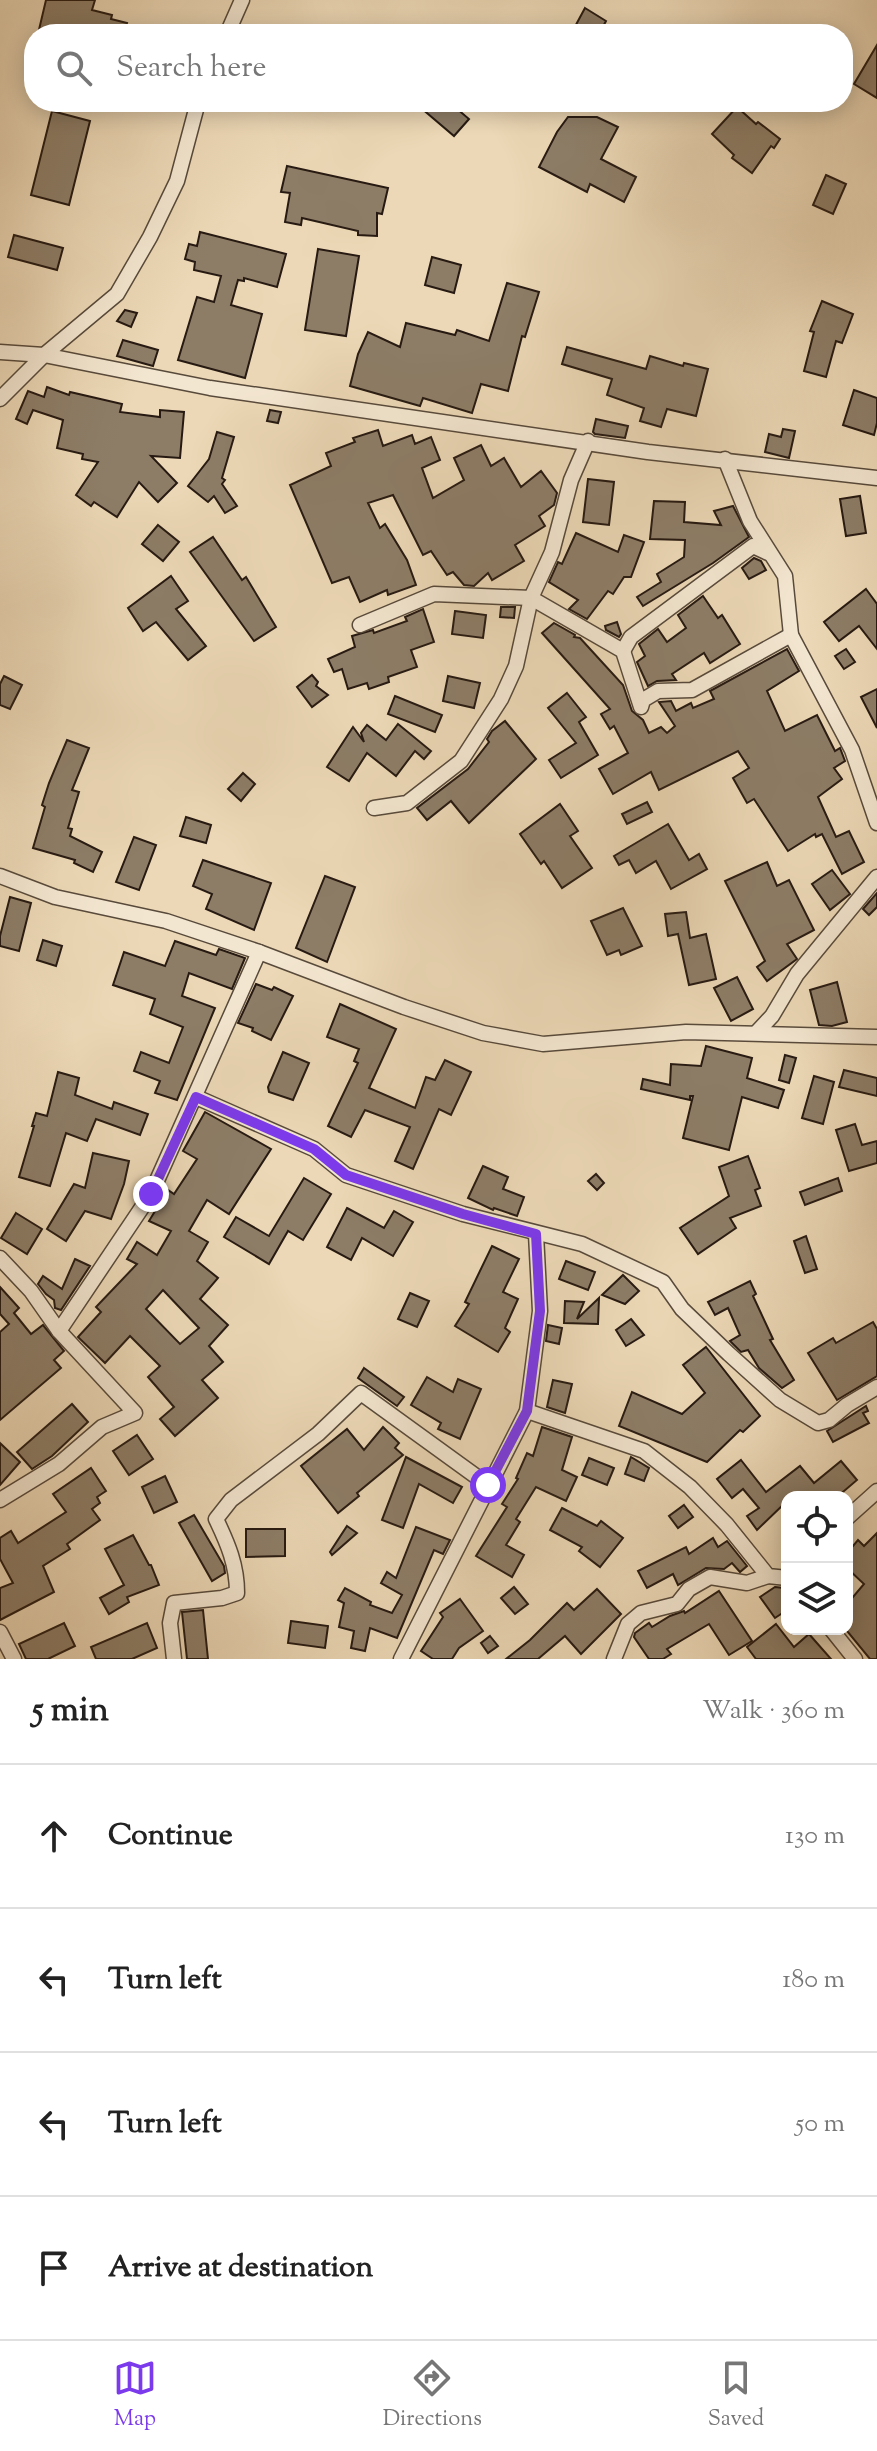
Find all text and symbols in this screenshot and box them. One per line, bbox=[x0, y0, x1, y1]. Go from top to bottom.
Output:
search box bbox=[24, 24, 853, 112]
icon: search bbox=[52, 46, 96, 90]
text: Search here bbox=[116, 47, 266, 90]
route end bbox=[133, 1176, 169, 1212]
route start bbox=[470, 1467, 506, 1503]
map controls bbox=[781, 1491, 853, 1635]
button: locate bbox=[781, 1491, 853, 1563]
button: layers bbox=[781, 1563, 853, 1635]
text: 5 min bbox=[32, 1687, 109, 1736]
text: Walk · 360 m bbox=[702, 1693, 845, 1730]
icon: ahead bbox=[32, 1814, 76, 1858]
text: Continue bbox=[108, 1815, 233, 1858]
text: 130 m bbox=[785, 1818, 845, 1855]
icon: left bbox=[32, 1958, 76, 2002]
text: Turn left bbox=[108, 1959, 222, 2002]
text: 180 m bbox=[782, 1962, 845, 1999]
icon: left bbox=[32, 2102, 76, 2146]
text: Turn left bbox=[108, 2103, 222, 2146]
text: 50 m bbox=[795, 2106, 845, 2143]
icon: arrive bbox=[32, 2246, 76, 2290]
text: Arrive at destination bbox=[108, 2247, 373, 2290]
tab: Map bbox=[113, 2356, 157, 2436]
tab: Directions bbox=[383, 2356, 482, 2436]
tab: Saved bbox=[708, 2356, 764, 2436]

